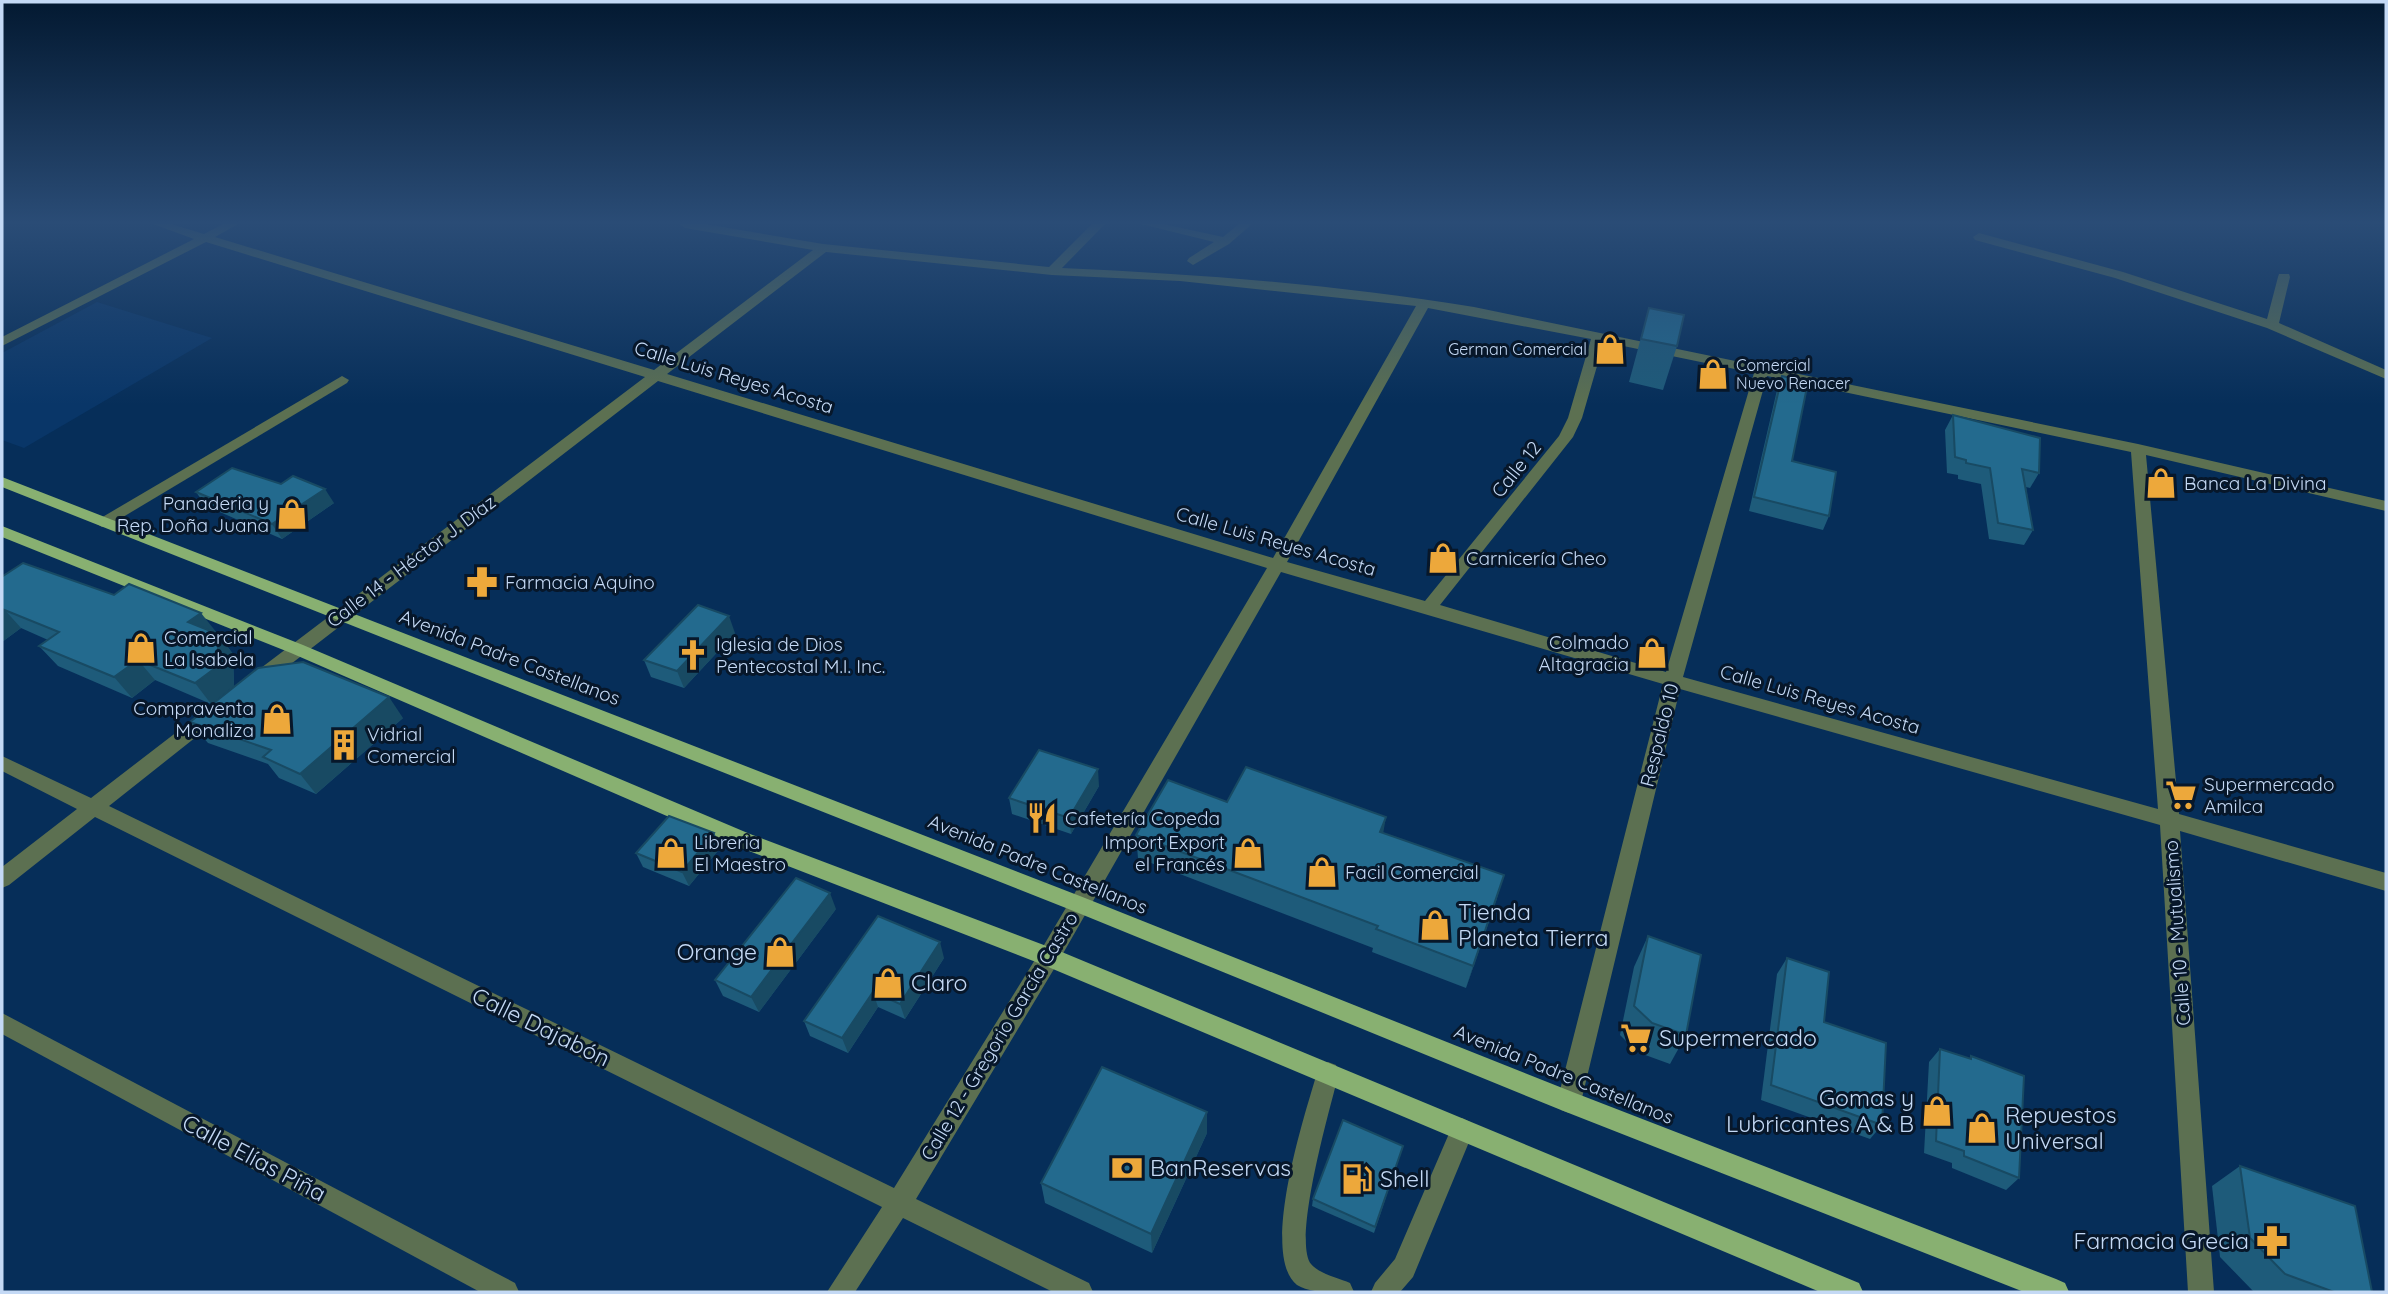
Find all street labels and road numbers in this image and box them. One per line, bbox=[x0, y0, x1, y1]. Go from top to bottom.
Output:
street label: Calle Luis Reyes Acosta bbox=[632, 335, 836, 419]
street label: Calle 12 bbox=[1486, 436, 1546, 502]
street label: Calle 14 - Héctor J. Díaz bbox=[322, 490, 500, 632]
street label: Calle Luis Reyes Acosta bbox=[1173, 501, 1379, 581]
street label: Avenida Padre Castellanos bbox=[396, 604, 624, 710]
street label: Calle Luis Reyes Acosta bbox=[1717, 659, 1923, 739]
street label: Respaldo 10 bbox=[1635, 681, 1683, 789]
street label: Avenida Padre Castellanos bbox=[925, 809, 1151, 919]
street label: Calle 10 - Mutualismo bbox=[2159, 839, 2195, 1027]
street label: Calle 12 - Gregorio García Castro bbox=[915, 907, 1083, 1165]
street label: Calle Dajabón bbox=[467, 981, 615, 1073]
street label: Avenida Padre Castellanos bbox=[1451, 1019, 1677, 1129]
street label: Calle Elías Piña bbox=[177, 1107, 331, 1208]

